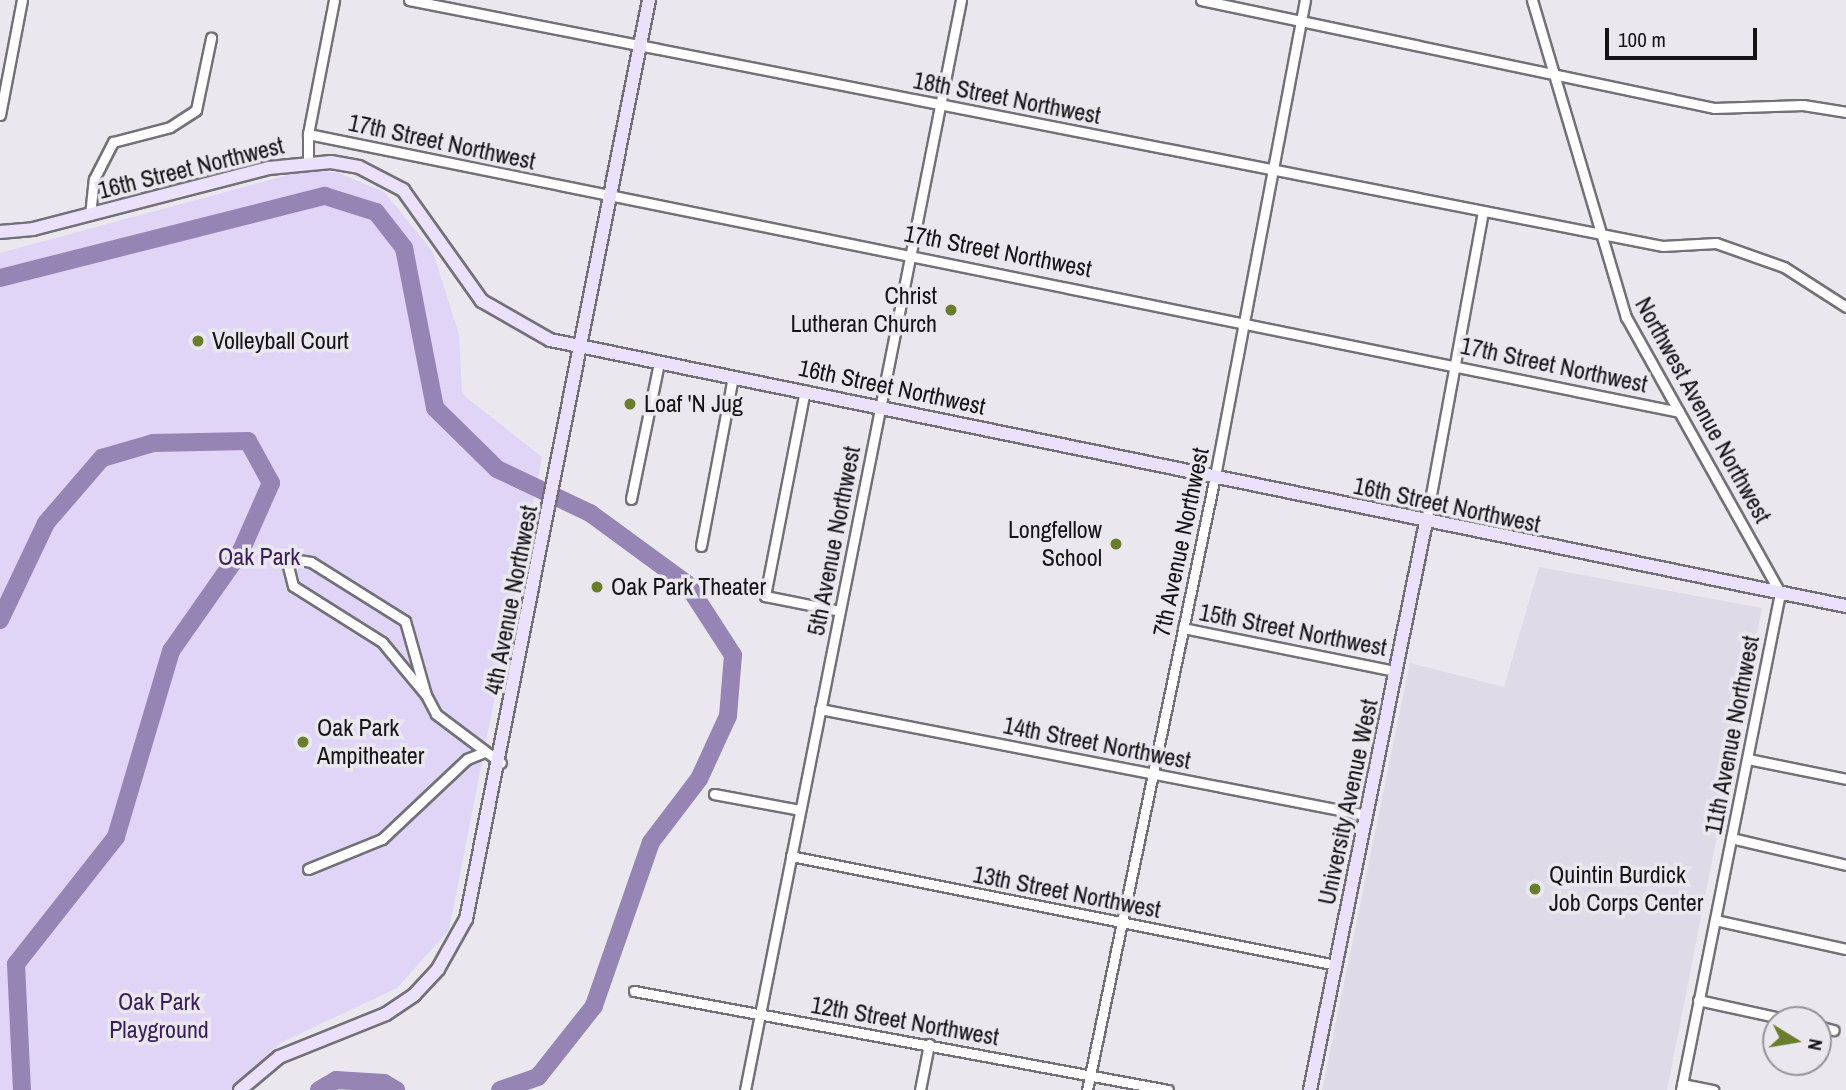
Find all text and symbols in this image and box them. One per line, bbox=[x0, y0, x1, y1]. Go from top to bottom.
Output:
scale bar bbox=[1608, 14, 1760, 58]
text: 100 m bbox=[1618, 25, 1666, 54]
street label: 18th Street Northwest bbox=[911, 66, 1103, 130]
street label: 17th Street Northwest bbox=[346, 108, 538, 176]
street label: 16th Street Northwest bbox=[95, 131, 287, 205]
street label: 17th Street Northwest bbox=[902, 219, 1094, 283]
place label: Christ Lutheran Church bbox=[790, 282, 937, 338]
street label: Northwest Avenue Northwest bbox=[1629, 292, 1777, 528]
marker: Christ Lutheran Church bbox=[943, 302, 959, 318]
place label: Volleyball Court bbox=[212, 327, 349, 355]
street label: 17th Street Northwest bbox=[1458, 331, 1650, 399]
marker: Volleyball Court bbox=[190, 333, 206, 349]
street label: 16th Street Northwest bbox=[796, 353, 988, 421]
place label: Loaf 'N Jug bbox=[644, 390, 743, 418]
marker: Loaf 'N Jug bbox=[622, 396, 638, 412]
street label: 5th Avenue Northwest bbox=[801, 443, 867, 639]
street label: 7th Avenue Northwest bbox=[1147, 444, 1215, 640]
street label: 16th Street Northwest bbox=[1351, 471, 1543, 539]
street label: 4th Avenue Northwest bbox=[478, 502, 544, 698]
place label: Longfellow School bbox=[1008, 516, 1102, 572]
marker: Longfellow School bbox=[1108, 536, 1124, 552]
park label: Oak Park bbox=[218, 543, 300, 571]
place label: Oak Park Theater bbox=[611, 573, 766, 601]
marker: Oak Park Theater bbox=[589, 579, 605, 595]
street label: 15th Street Northwest bbox=[1197, 598, 1389, 662]
street label: 11th Avenue Northwest bbox=[1699, 633, 1765, 837]
street label: University Avenue West bbox=[1312, 696, 1384, 908]
street label: 14th Street Northwest bbox=[1001, 711, 1193, 775]
place label: Oak Park Ampitheater bbox=[317, 714, 424, 770]
marker: Oak Park Ampitheater bbox=[295, 734, 311, 750]
street label: 13th Street Northwest bbox=[971, 860, 1163, 924]
place label: Quintin Burdick Job Corps Center bbox=[1549, 861, 1703, 917]
marker: Quintin Burdick Job Corps Center bbox=[1527, 881, 1543, 897]
park label: Oak Park Playground bbox=[109, 988, 209, 1044]
street label: 12th Street Northwest bbox=[809, 990, 1001, 1052]
north arrow bbox=[1762, 1006, 1832, 1076]
text: N bbox=[1802, 1037, 1829, 1053]

